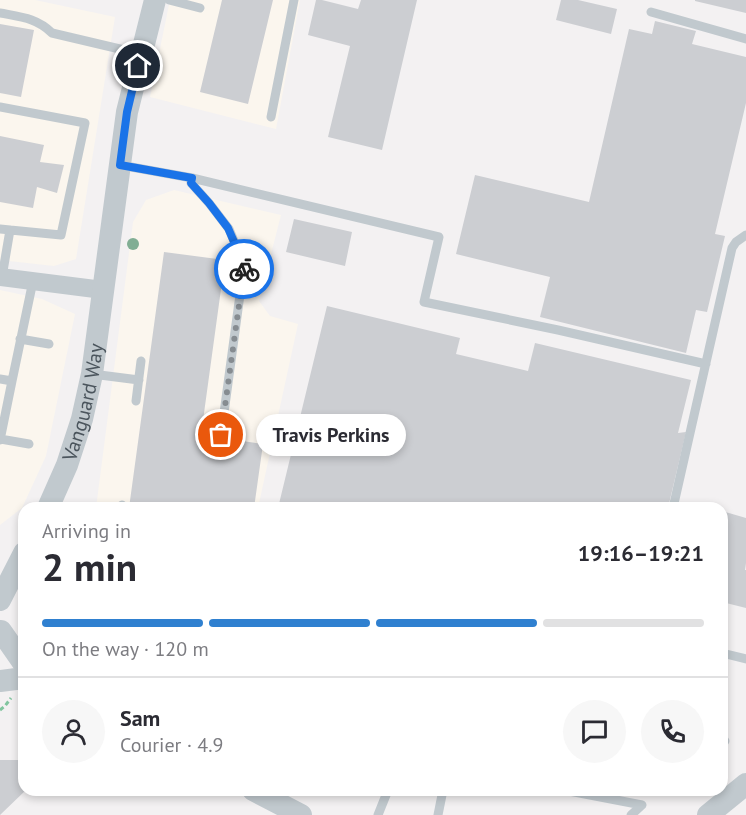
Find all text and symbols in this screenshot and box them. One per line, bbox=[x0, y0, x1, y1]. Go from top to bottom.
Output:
pin bbox=[112, 40, 163, 91]
icon: home bbox=[121, 49, 154, 82]
courier bbox=[214, 239, 274, 299]
icon: bike bbox=[228, 253, 261, 286]
street label: Vanguard Way bbox=[56, 341, 109, 465]
pin bbox=[195, 409, 246, 460]
callout: Travis Perkins bbox=[257, 414, 407, 456]
icon: bag bbox=[204, 418, 237, 451]
text: Travis Perkins bbox=[272, 422, 390, 448]
text: Arriving in bbox=[42, 518, 131, 544]
text: 19:16–19:21 bbox=[578, 539, 704, 567]
text: 2 min bbox=[42, 541, 137, 592]
text: On the way · 120 m bbox=[42, 636, 209, 662]
button: person bbox=[42, 700, 105, 763]
button: chat bbox=[563, 700, 626, 763]
button: phone bbox=[641, 700, 704, 763]
text: Sam bbox=[120, 704, 160, 732]
text: Courier · 4.9 bbox=[120, 732, 223, 758]

